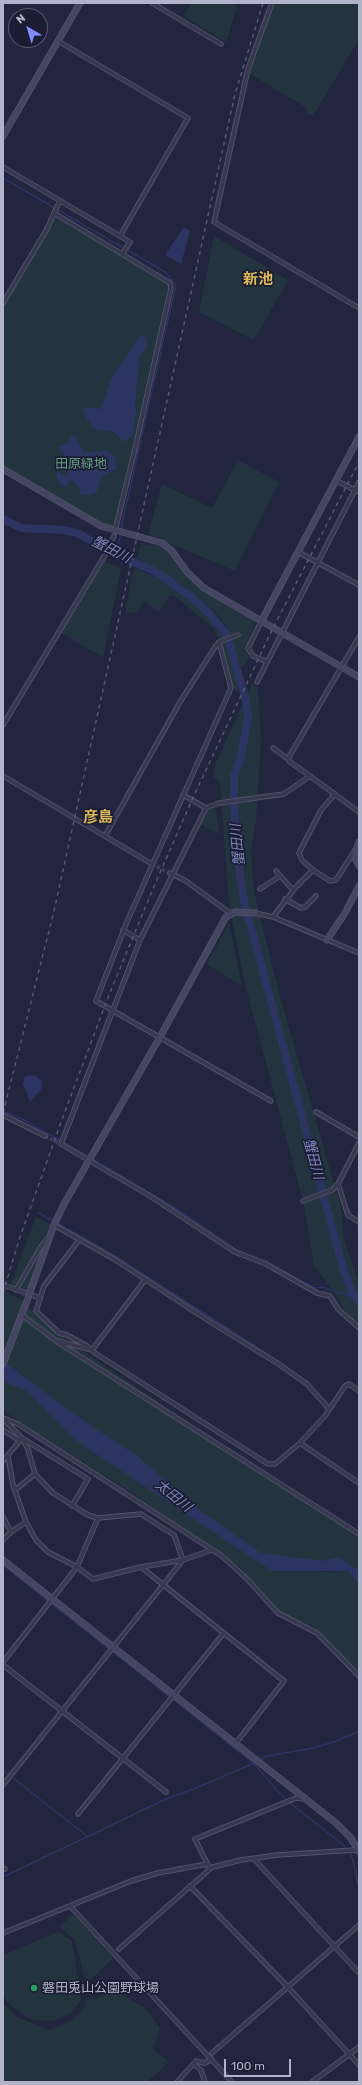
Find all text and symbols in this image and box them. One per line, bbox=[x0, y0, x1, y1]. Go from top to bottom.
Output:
north arrow bbox=[8, 8, 48, 48]
text: N bbox=[14, 11, 28, 27]
district label: 新池 bbox=[243, 271, 273, 289]
park label: 田原緑地 bbox=[55, 456, 107, 472]
water label: 蟹田川 bbox=[88, 533, 134, 567]
district label: 彦島 bbox=[83, 809, 113, 827]
water label: 蟹田川 bbox=[227, 823, 249, 867]
water label: 蟹田川 bbox=[299, 1137, 327, 1181]
water label: 太田川 bbox=[151, 1476, 195, 1516]
place label: 磐田兎山公園野球場 bbox=[42, 1980, 159, 1996]
marker: 磐田兎山公園野球場 bbox=[29, 1983, 39, 1993]
scale bar bbox=[226, 2051, 293, 2077]
text: 100 m bbox=[231, 2059, 265, 2073]

